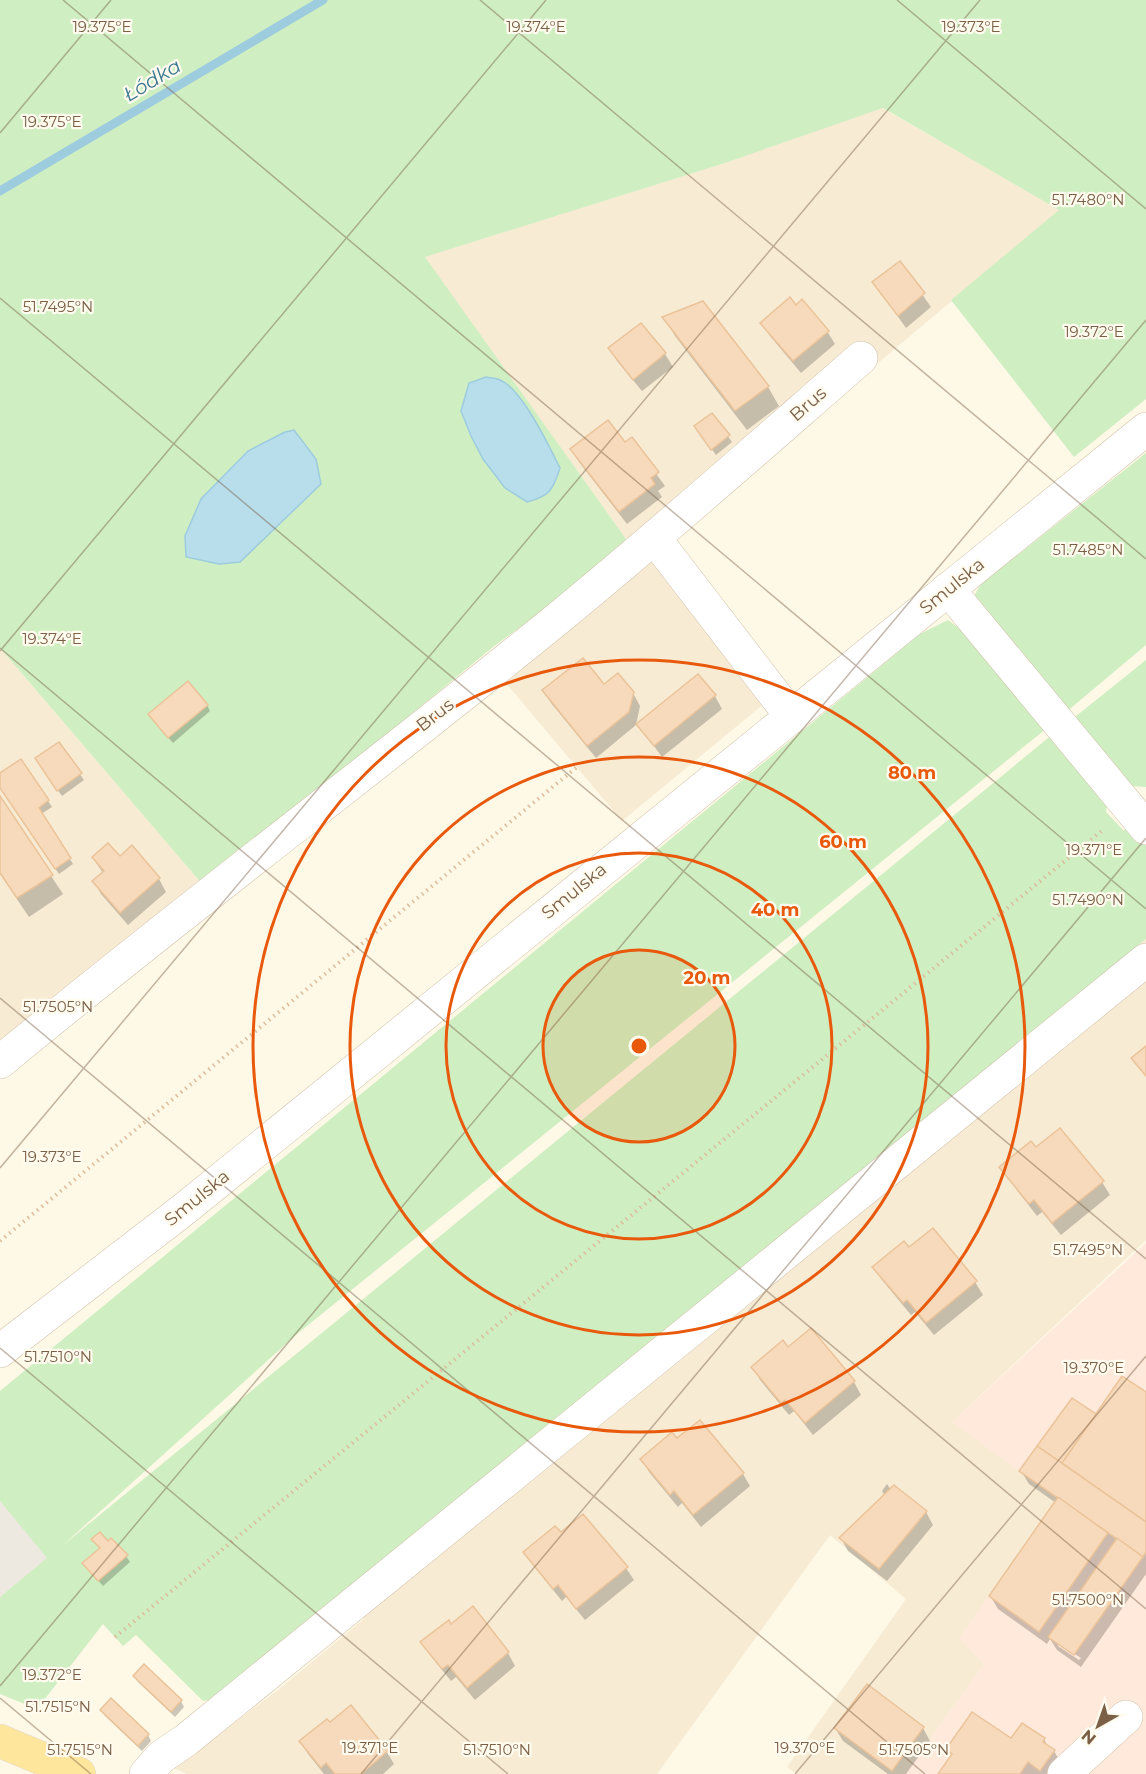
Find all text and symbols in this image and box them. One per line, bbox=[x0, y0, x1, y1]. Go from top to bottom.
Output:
text: 19.375°E bbox=[72, 17, 132, 36]
text: 19.374°E bbox=[506, 17, 566, 36]
text: 19.373°E bbox=[941, 17, 1001, 36]
water label: Łódka bbox=[119, 54, 185, 106]
text: 19.375°E bbox=[22, 112, 82, 131]
text: 51.7480°N bbox=[1052, 190, 1124, 209]
text: 51.7495°N bbox=[23, 297, 93, 316]
text: 19.372°E bbox=[1064, 322, 1124, 341]
street label: Brus bbox=[785, 382, 831, 426]
text: 51.7485°N bbox=[1052, 540, 1124, 559]
street label: Smulska bbox=[915, 553, 989, 619]
text: 19.374°E bbox=[22, 629, 82, 648]
street label: Brus bbox=[412, 693, 458, 736]
text: 80 m bbox=[888, 762, 936, 784]
text: 60 m bbox=[819, 831, 867, 853]
text: 19.371°E bbox=[1066, 840, 1122, 859]
street label: Smulska bbox=[537, 858, 611, 924]
text: 51.7490°N bbox=[1052, 890, 1124, 909]
text: 40 m bbox=[751, 899, 799, 921]
text: 20 m bbox=[684, 967, 730, 989]
text: 51.7505°N bbox=[23, 997, 93, 1016]
centre of rings bbox=[629, 1036, 649, 1056]
text: 19.373°E bbox=[22, 1147, 82, 1166]
street label: Smulska bbox=[160, 1165, 234, 1231]
text: 51.7495°N bbox=[1053, 1240, 1123, 1259]
text: 51.7510°N bbox=[24, 1347, 92, 1366]
text: 19.370°E bbox=[1064, 1358, 1124, 1377]
text: 51.7500°N bbox=[1052, 1590, 1124, 1609]
text: 19.372°E bbox=[22, 1665, 82, 1684]
north arrow bbox=[1068, 1696, 1128, 1756]
text: 51.7515°N bbox=[25, 1697, 91, 1716]
text: N bbox=[1078, 1726, 1100, 1749]
text: 19.371°E bbox=[342, 1738, 398, 1757]
text: 19.370°E bbox=[775, 1738, 835, 1757]
text: 51.7515°N bbox=[47, 1740, 113, 1759]
text: 51.7510°N bbox=[463, 1740, 531, 1759]
text: 51.7505°N bbox=[879, 1740, 949, 1759]

